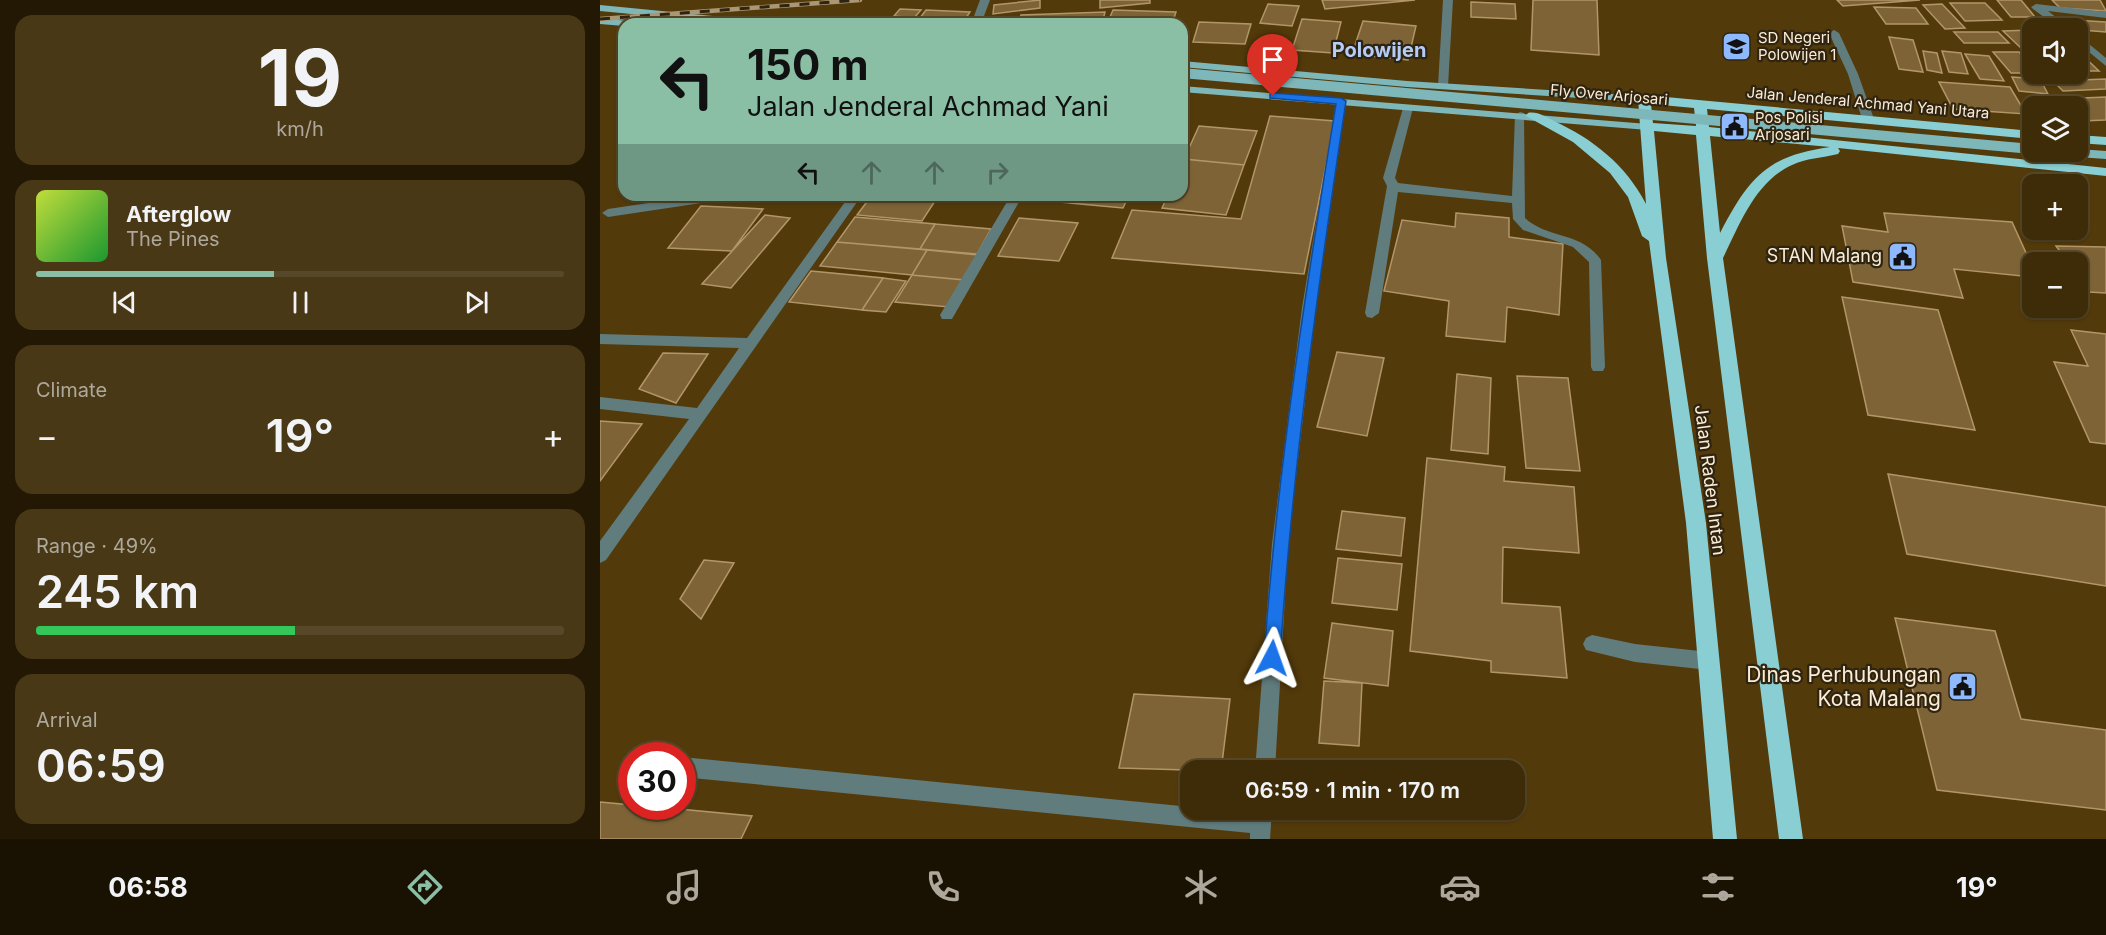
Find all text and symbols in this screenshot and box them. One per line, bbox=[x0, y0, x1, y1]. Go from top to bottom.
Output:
map controls bbox=[2022, 18, 2088, 318]
button: sound bbox=[2022, 18, 2088, 84]
place label: SD Negeri Polowijen 1 bbox=[1758, 28, 1836, 64]
text: 19 bbox=[258, 30, 342, 125]
school or university icon: SD Negeri Polowijen 1 bbox=[1721, 31, 1753, 63]
pin bbox=[1247, 34, 1298, 96]
district label: Polowijen bbox=[1332, 38, 1426, 62]
text: 150 m bbox=[747, 39, 869, 90]
icon: left bbox=[648, 42, 726, 120]
icon: arrive bbox=[1256, 43, 1289, 76]
street label: Fly Over Arjosari bbox=[1549, 80, 1669, 109]
street label: Jalan Jenderal Achmad Yani Utara bbox=[1746, 82, 1990, 123]
text: Jalan Jenderal Achmad Yani bbox=[747, 90, 1109, 123]
button: layers bbox=[2022, 96, 2088, 162]
place label: Pos Polisi Arjosari bbox=[1755, 108, 1823, 144]
public building icon: Pos Polisi Arjosari bbox=[1718, 111, 1750, 143]
text: km/h bbox=[276, 117, 324, 141]
icon: left bbox=[792, 156, 825, 189]
icon: ahead bbox=[855, 156, 888, 189]
icon: ahead bbox=[918, 156, 951, 189]
icon: right bbox=[981, 156, 1014, 189]
button: + bbox=[2022, 174, 2088, 240]
text: Afterglow bbox=[126, 201, 231, 227]
text: The Pines bbox=[126, 227, 220, 251]
public building icon: STAN Malang bbox=[1887, 240, 1919, 272]
place label: STAN Malang bbox=[1767, 245, 1882, 266]
button: − bbox=[2022, 252, 2088, 318]
icon: previous bbox=[108, 286, 141, 319]
icon: pause bbox=[284, 286, 317, 319]
icon: next bbox=[460, 286, 493, 319]
text: Climate bbox=[36, 378, 107, 402]
street label: Jalan Raden Intan bbox=[1691, 403, 1730, 556]
text: 19° bbox=[266, 408, 334, 463]
text: − bbox=[36, 416, 58, 456]
text: + bbox=[542, 416, 564, 456]
text: Range · 49% bbox=[36, 534, 158, 558]
text: 245 km bbox=[36, 564, 199, 619]
position arrow bbox=[1240, 626, 1304, 690]
place label: Dinas Perhubungan Kota Malang bbox=[1746, 662, 1941, 711]
public building icon: Dinas Perhubungan Kota Malang bbox=[1946, 671, 1978, 703]
text: Arrival bbox=[36, 708, 98, 732]
text: 06:59 bbox=[36, 738, 166, 793]
speed limit sign: 30 bbox=[618, 742, 696, 820]
text: 06:59 · 1 min · 170 m bbox=[1245, 777, 1460, 803]
icon: directions bbox=[404, 866, 446, 908]
icon: music bbox=[663, 866, 705, 908]
icon: phone bbox=[922, 866, 964, 908]
icon: climate bbox=[1180, 866, 1222, 908]
icon: car bbox=[1439, 866, 1481, 908]
icon: filters bbox=[1697, 866, 1739, 908]
text: 06:58 bbox=[108, 871, 188, 904]
text: 19° bbox=[1956, 871, 1998, 904]

